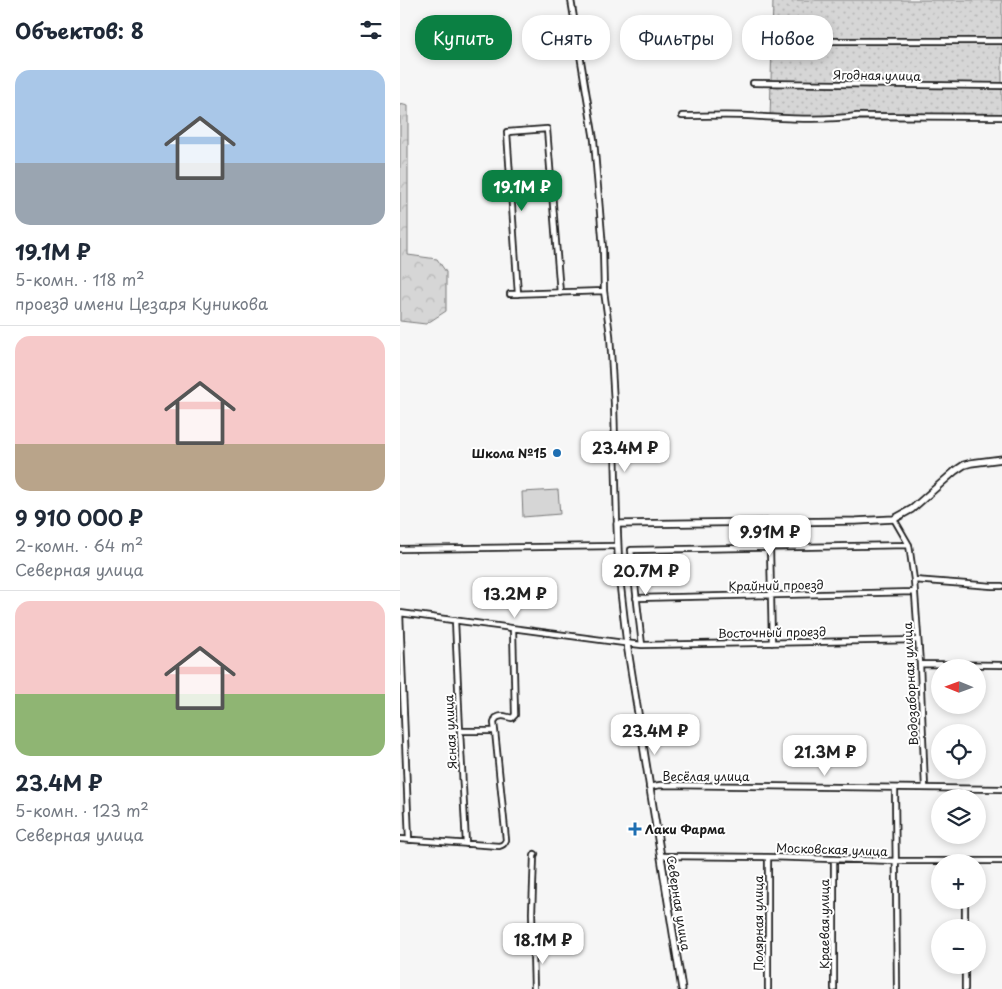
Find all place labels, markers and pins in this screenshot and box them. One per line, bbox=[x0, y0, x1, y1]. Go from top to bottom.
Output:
pin: 19.1M ₽ bbox=[476, 170, 568, 212]
pin: 23.4M ₽ bbox=[579, 430, 671, 473]
place label: Школа №15 bbox=[472, 444, 547, 462]
marker: Школа №15 bbox=[551, 447, 563, 459]
pin: 9.91M ₽ bbox=[724, 514, 816, 557]
pin: 20.7M ₽ bbox=[600, 554, 692, 596]
pin: 13.2M ₽ bbox=[469, 576, 561, 619]
pin: 23.4M ₽ bbox=[609, 714, 701, 756]
pin: 21.3M ₽ bbox=[779, 734, 871, 777]
place label: Лаки Фарма bbox=[645, 820, 726, 838]
marker: Лаки Фарма bbox=[629, 823, 641, 835]
pin: 18.1M ₽ bbox=[497, 922, 589, 965]

